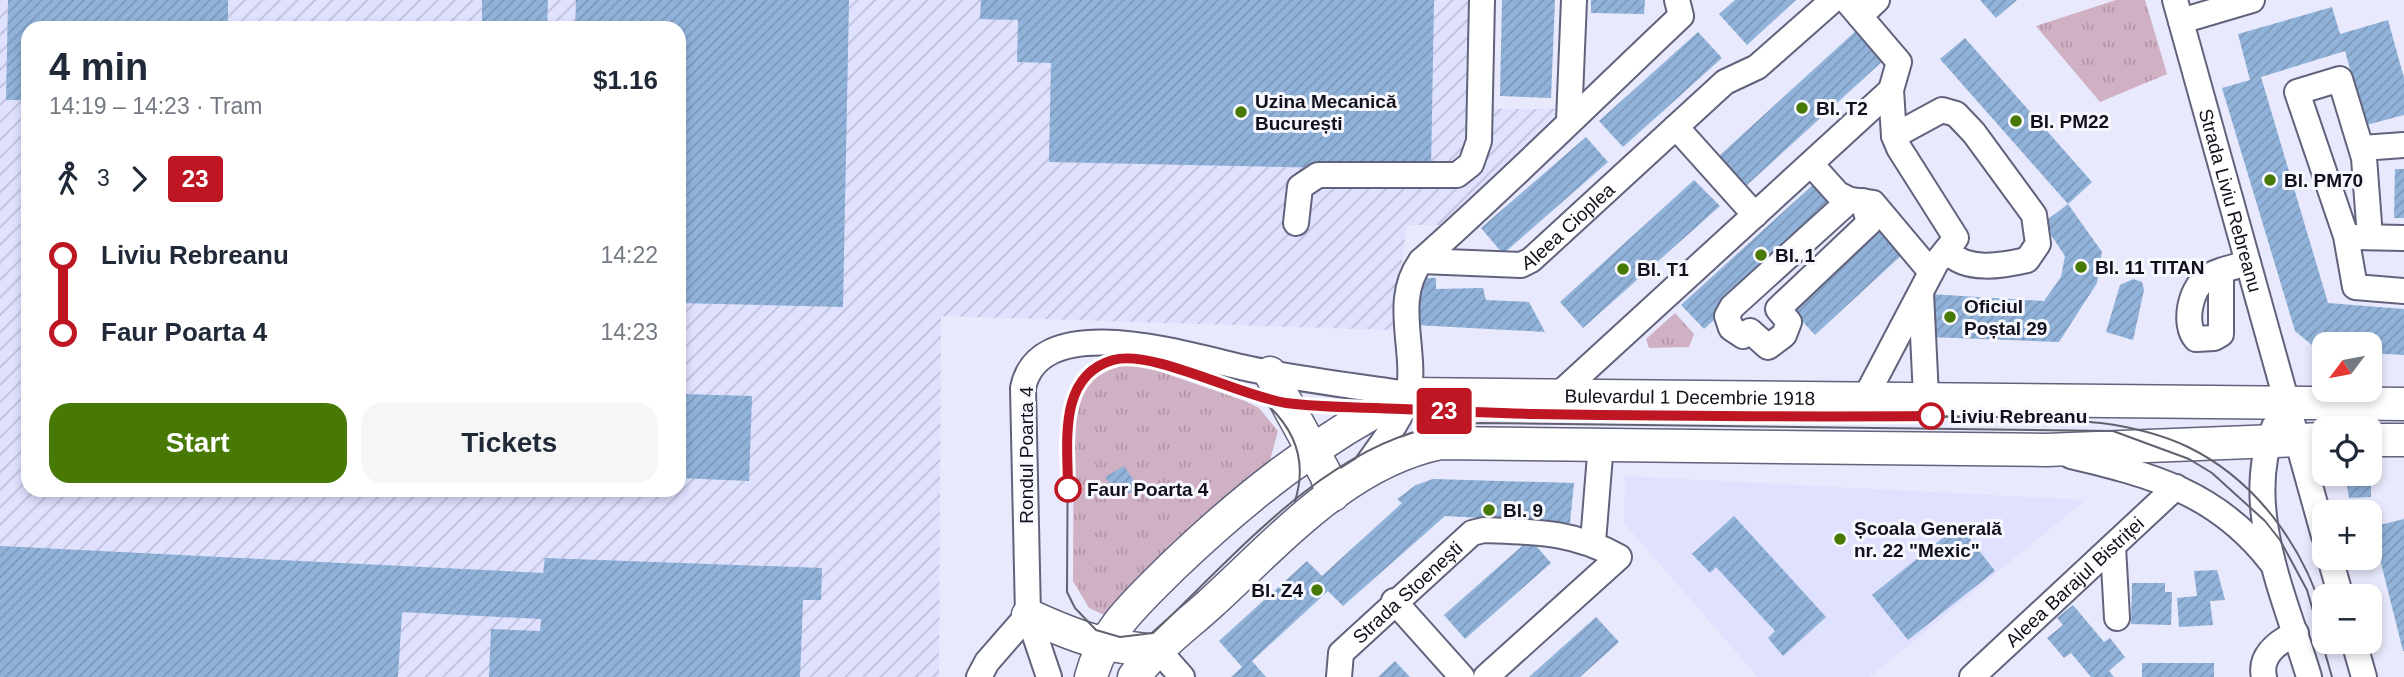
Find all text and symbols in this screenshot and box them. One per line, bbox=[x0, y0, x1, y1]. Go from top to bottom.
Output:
text: 4 min bbox=[49, 46, 148, 88]
text: $1.16 bbox=[593, 65, 658, 95]
place label: Uzina Mecanică București bbox=[1255, 91, 1397, 134]
text: 14:19 – 14:23 · Tram bbox=[49, 93, 263, 119]
place label: Bl. T2 bbox=[1816, 98, 1868, 119]
marker: Bl. T2 bbox=[1794, 100, 1810, 116]
marker: Uzina Mecanică București bbox=[1233, 104, 1249, 120]
street label: Strada Liviu Rebreanu bbox=[2195, 106, 2266, 294]
place label: Bl. PM22 bbox=[2030, 111, 2109, 132]
marker: Bl. PM22 bbox=[2008, 113, 2024, 129]
icon: walk bbox=[49, 160, 87, 198]
icon: forward bbox=[120, 160, 158, 198]
text: 3 bbox=[97, 165, 110, 191]
text: 23 bbox=[182, 165, 209, 192]
place label: Bl. PM70 bbox=[2284, 170, 2363, 191]
marker: Bl. PM70 bbox=[2262, 172, 2278, 188]
street label: Aleea Cioplea bbox=[1518, 178, 1619, 274]
text: Liviu Rebreanu bbox=[101, 240, 289, 270]
text: 14:22 bbox=[600, 242, 658, 268]
place label: Bl. 1 bbox=[1775, 245, 1816, 266]
marker: Bl. 1 bbox=[1753, 247, 1769, 263]
place label: Bl. 11 TITAN bbox=[2095, 257, 2204, 278]
place label: Bl. T1 bbox=[1637, 259, 1689, 280]
marker: Bl. 11 TITAN bbox=[2073, 259, 2089, 275]
marker: Bl. T1 bbox=[1615, 261, 1631, 277]
place label: Oficiul Poștal 29 bbox=[1964, 296, 2047, 339]
marker: Oficiul Poștal 29 bbox=[1942, 309, 1958, 325]
text: Faur Poarta 4 bbox=[101, 317, 267, 347]
text: 14:23 bbox=[600, 319, 658, 345]
north arrow bbox=[2312, 332, 2382, 402]
map controls bbox=[2312, 332, 2382, 654]
street label: Bulevardul 1 Decembrie 1918 bbox=[1564, 385, 1815, 409]
street label: Rondul Poarta 4 bbox=[1016, 386, 1037, 524]
line badge: 23 bbox=[1412, 388, 1476, 434]
text: 23 bbox=[1431, 397, 1457, 424]
button: Start bbox=[49, 403, 347, 483]
button: Tickets bbox=[361, 403, 658, 483]
marker: Liviu Rebreanu bbox=[1918, 403, 1944, 429]
place label: Liviu Rebreanu bbox=[1950, 406, 2087, 427]
button: locate bbox=[2312, 416, 2382, 486]
marker: Faur Poarta 4 bbox=[1055, 476, 1081, 502]
place label: Faur Poarta 4 bbox=[1087, 479, 1209, 500]
place label: Bl. 9 bbox=[1503, 500, 1543, 521]
button: + bbox=[2312, 500, 2382, 570]
marker: Bl. 9 bbox=[1481, 502, 1497, 518]
street label: Aleea Barajul Bistriței bbox=[2001, 512, 2148, 651]
place label: Școala Generală nr. 22 "Mexic" bbox=[1854, 518, 2002, 561]
marker: Școala Generală nr. 22 "Mexic" bbox=[1832, 531, 1848, 547]
street label: Strada Stoenești bbox=[1348, 537, 1466, 647]
place label: Bl. Z4 bbox=[1251, 580, 1303, 601]
marker: Bl. Z4 bbox=[1309, 582, 1325, 598]
button: − bbox=[2312, 584, 2382, 654]

